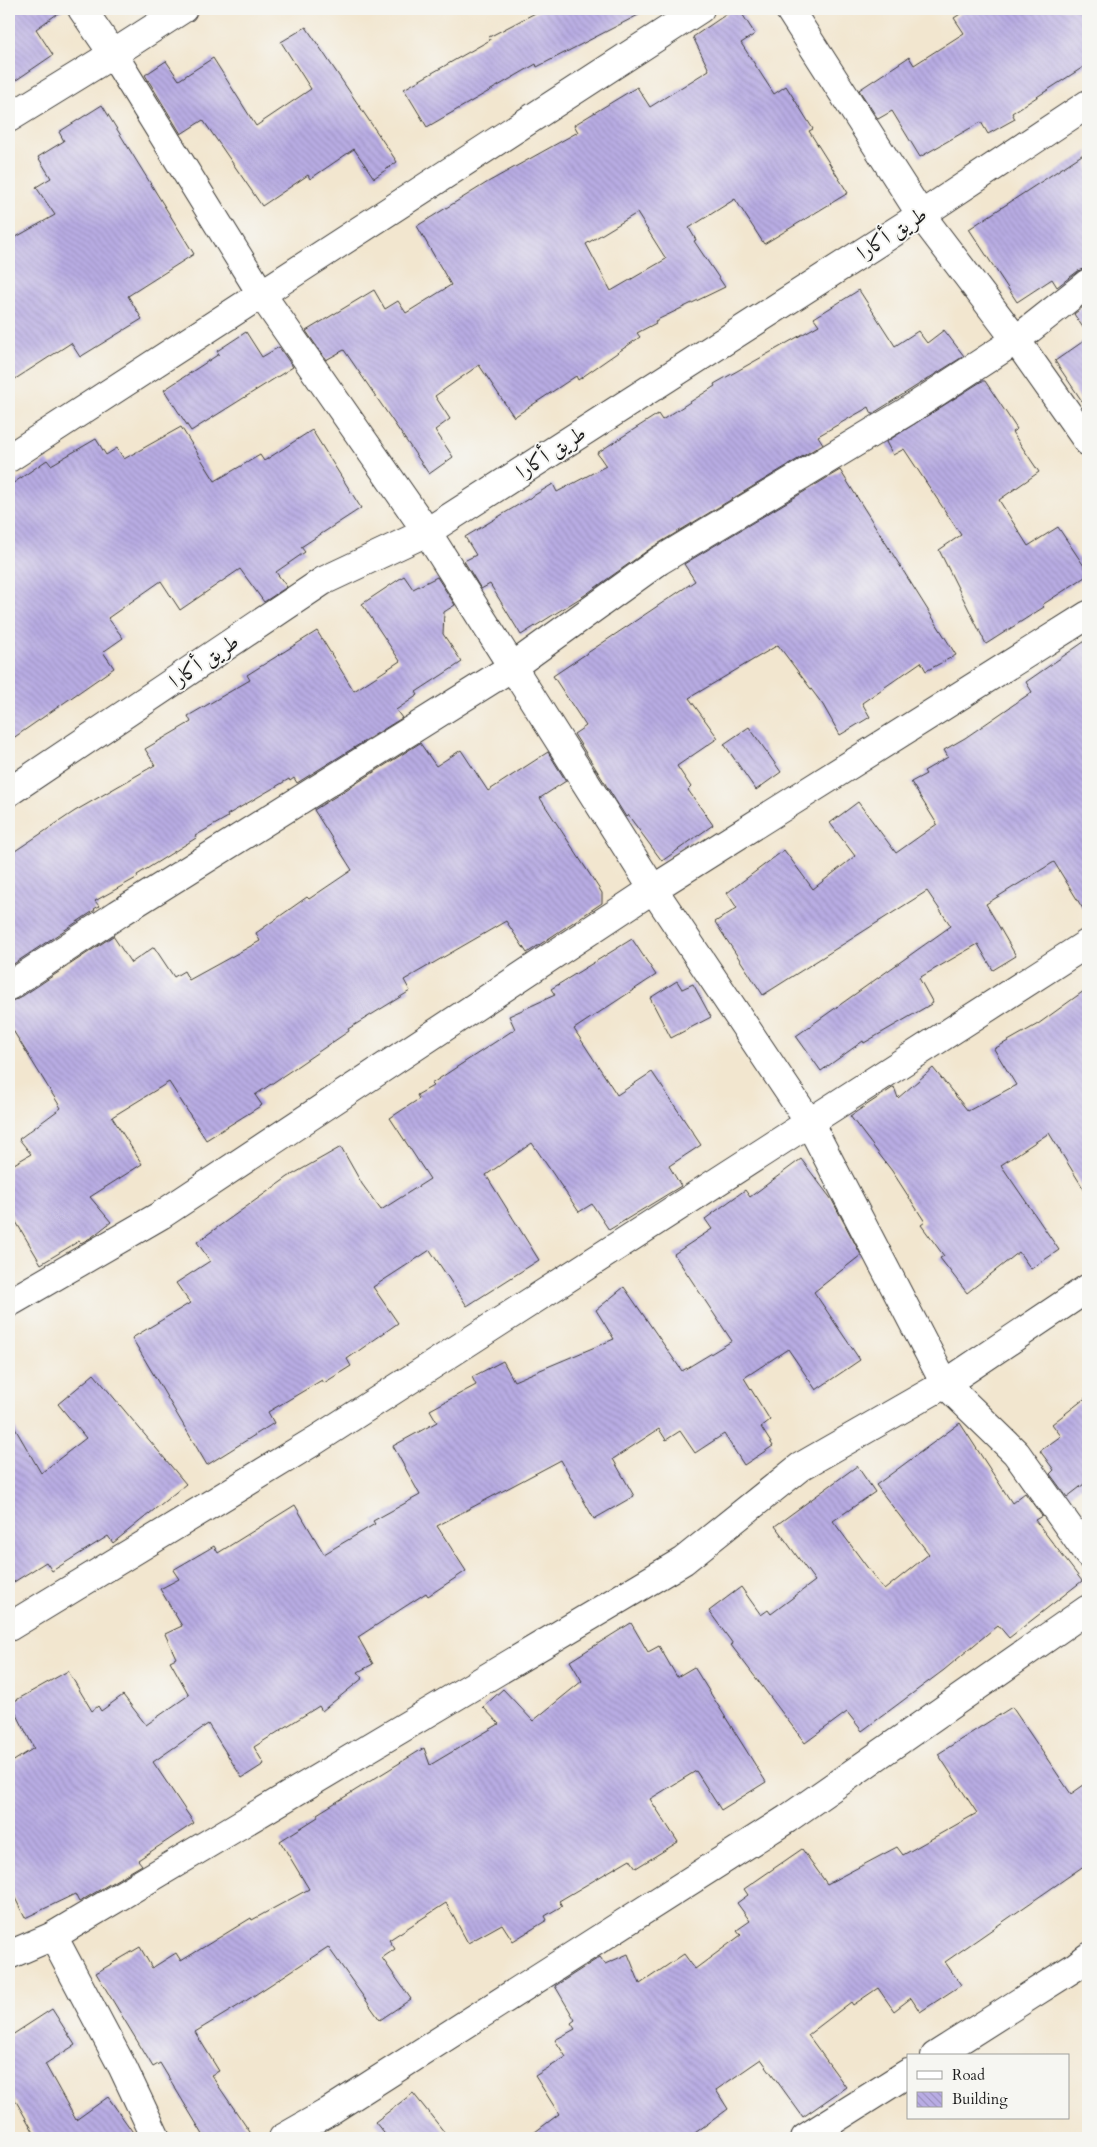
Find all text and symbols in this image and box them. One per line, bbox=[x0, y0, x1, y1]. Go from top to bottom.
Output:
street label: طريق أكارا bbox=[851, 199, 933, 267]
street label: طريق أكارا bbox=[510, 418, 592, 486]
street label: طريق أكارا bbox=[163, 627, 245, 695]
legend bbox=[907, 2054, 1070, 2120]
text: Road bbox=[952, 2065, 985, 2085]
text: Building bbox=[952, 2089, 1008, 2109]

